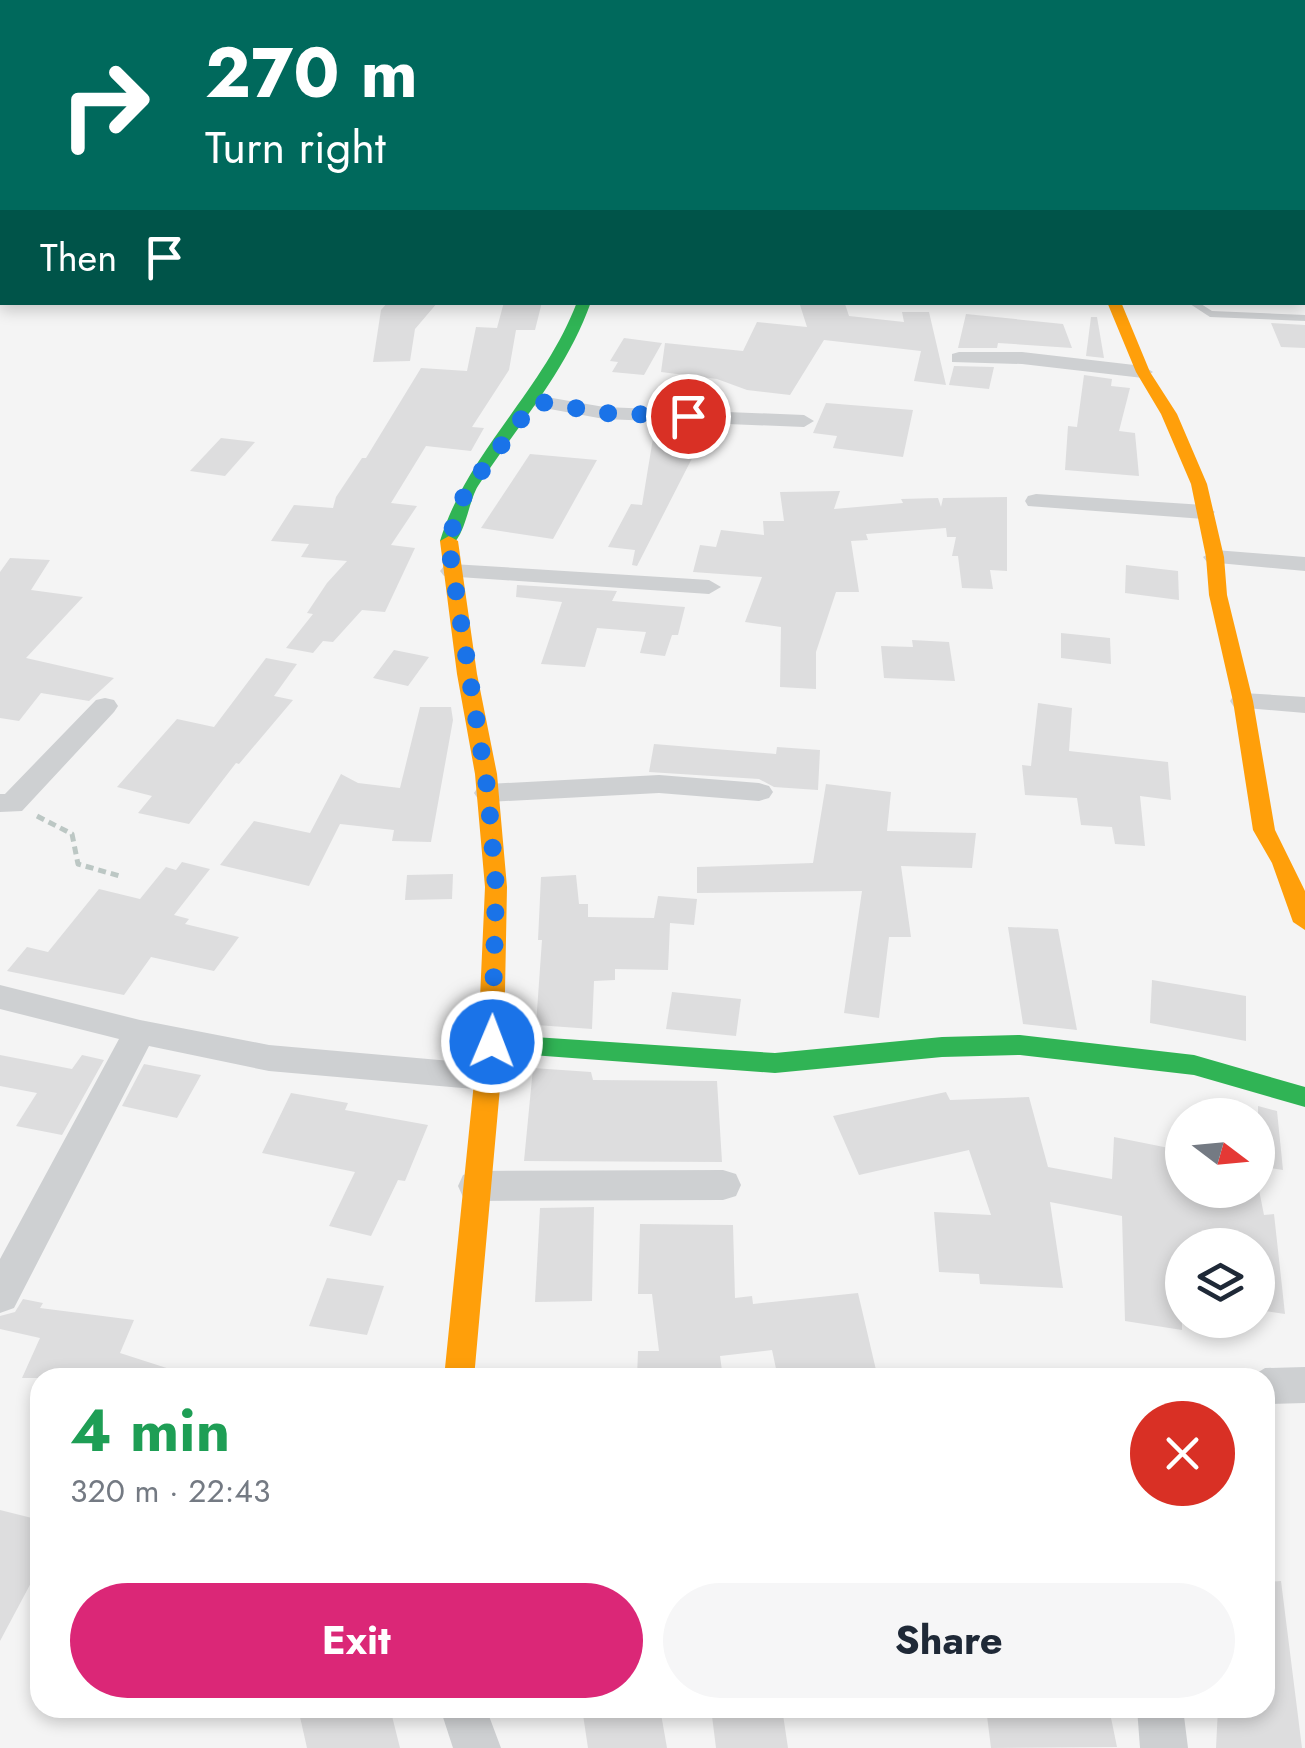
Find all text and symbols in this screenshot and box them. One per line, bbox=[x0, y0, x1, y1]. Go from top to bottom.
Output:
text: 270 m bbox=[205, 22, 418, 123]
icon: right bbox=[40, 40, 170, 170]
text: Turn right bbox=[205, 115, 386, 180]
text: Then bbox=[40, 230, 117, 285]
icon: arrive bbox=[137, 230, 192, 285]
pin bbox=[646, 374, 731, 459]
icon: arrive bbox=[661, 389, 716, 444]
position arrow bbox=[440, 990, 544, 1094]
north arrow bbox=[1165, 1098, 1275, 1208]
map controls bbox=[1165, 1098, 1275, 1338]
button: layers bbox=[1165, 1228, 1275, 1338]
text: 4 min bbox=[70, 1387, 230, 1474]
button: close bbox=[1130, 1401, 1235, 1506]
text: 320 m · 22:43 bbox=[70, 1468, 270, 1514]
button: Exit bbox=[70, 1583, 643, 1698]
button: Share bbox=[663, 1583, 1235, 1698]

